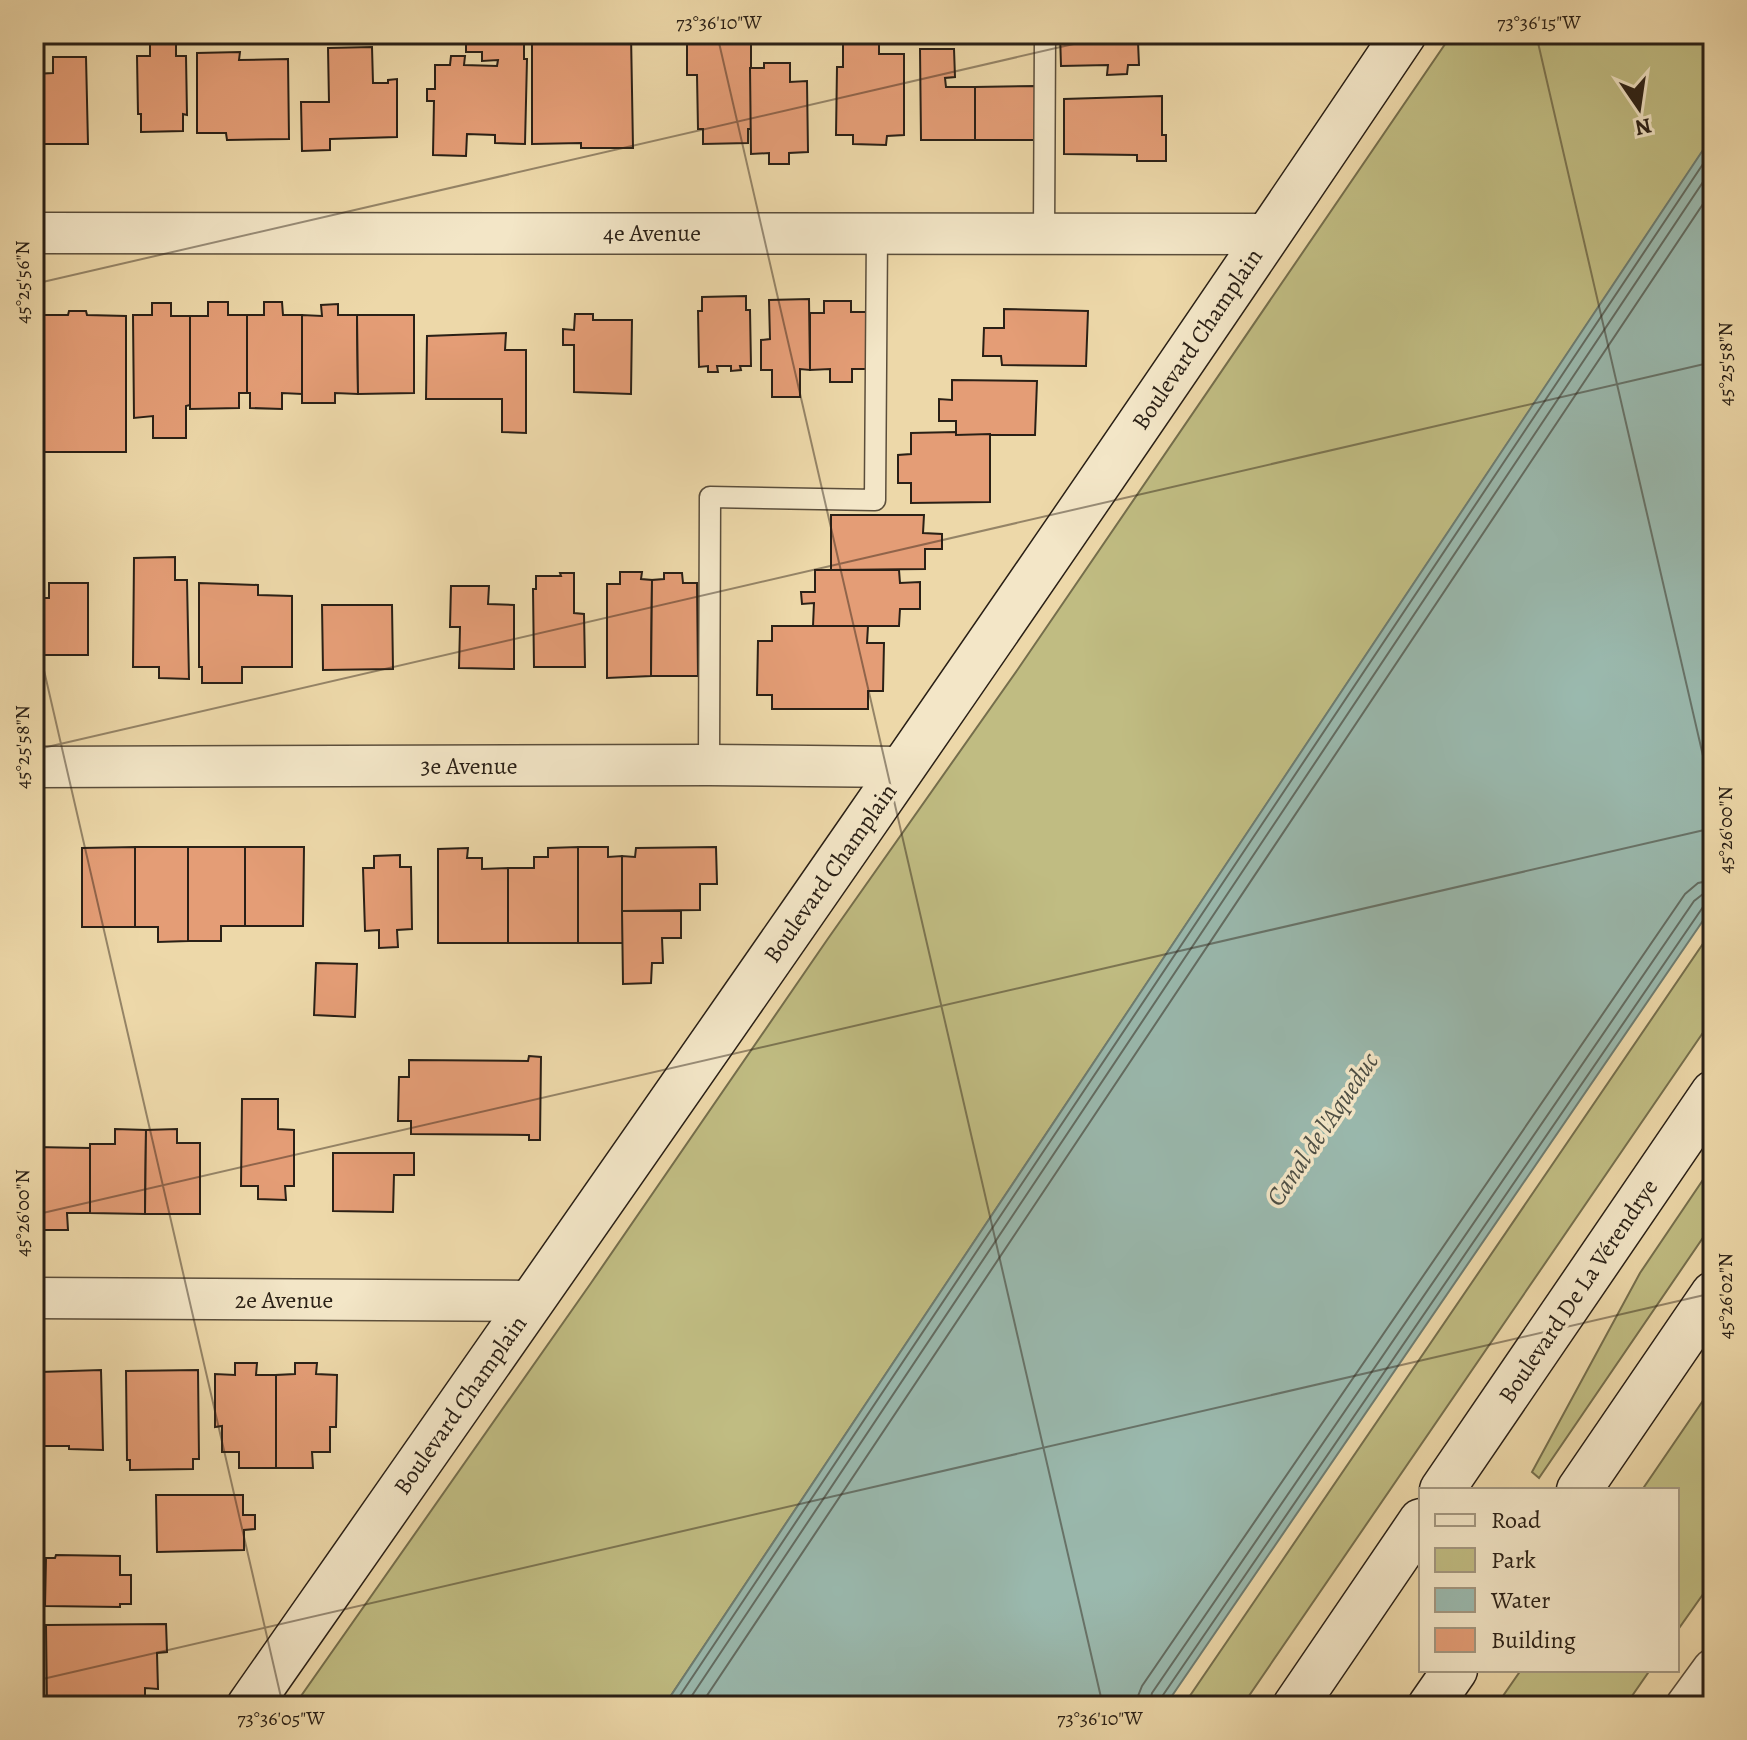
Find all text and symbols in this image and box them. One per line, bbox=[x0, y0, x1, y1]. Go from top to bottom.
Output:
text: 73°36'10"W bbox=[676, 9, 762, 36]
text: 73°36'15"W bbox=[1497, 9, 1581, 36]
north arrow bbox=[1599, 68, 1679, 148]
text: N bbox=[1632, 110, 1654, 143]
street label: 4e Avenue bbox=[603, 217, 701, 249]
text: 45°25'56"N bbox=[9, 240, 36, 324]
street label: Boulevard Champlain bbox=[1124, 242, 1270, 436]
text: 45°25'58"N bbox=[1712, 322, 1739, 406]
text: 45°25'58"N bbox=[9, 705, 36, 789]
street label: 3e Avenue bbox=[421, 750, 517, 782]
street label: Boulevard Champlain bbox=[756, 777, 904, 969]
text: 45°26'00"N bbox=[1712, 786, 1739, 874]
water label: Canal de l'Aqueduc bbox=[1258, 1045, 1387, 1213]
text: 45°26'00"N bbox=[9, 1169, 36, 1257]
street label: Boulevard De La Vérendrye bbox=[1491, 1173, 1665, 1409]
text: 45°26'02"N bbox=[1712, 1253, 1739, 1339]
street label: 2e Avenue bbox=[235, 1284, 333, 1316]
street label: Boulevard Champlain bbox=[386, 1309, 534, 1501]
legend bbox=[1419, 1488, 1679, 1672]
text: Road bbox=[1491, 1504, 1541, 1536]
text: Park bbox=[1491, 1544, 1536, 1576]
text: Water bbox=[1490, 1584, 1551, 1616]
text: Building bbox=[1491, 1624, 1576, 1656]
text: 73°36'05"W bbox=[237, 1705, 325, 1732]
text: 73°36'10"W bbox=[1057, 1705, 1143, 1732]

